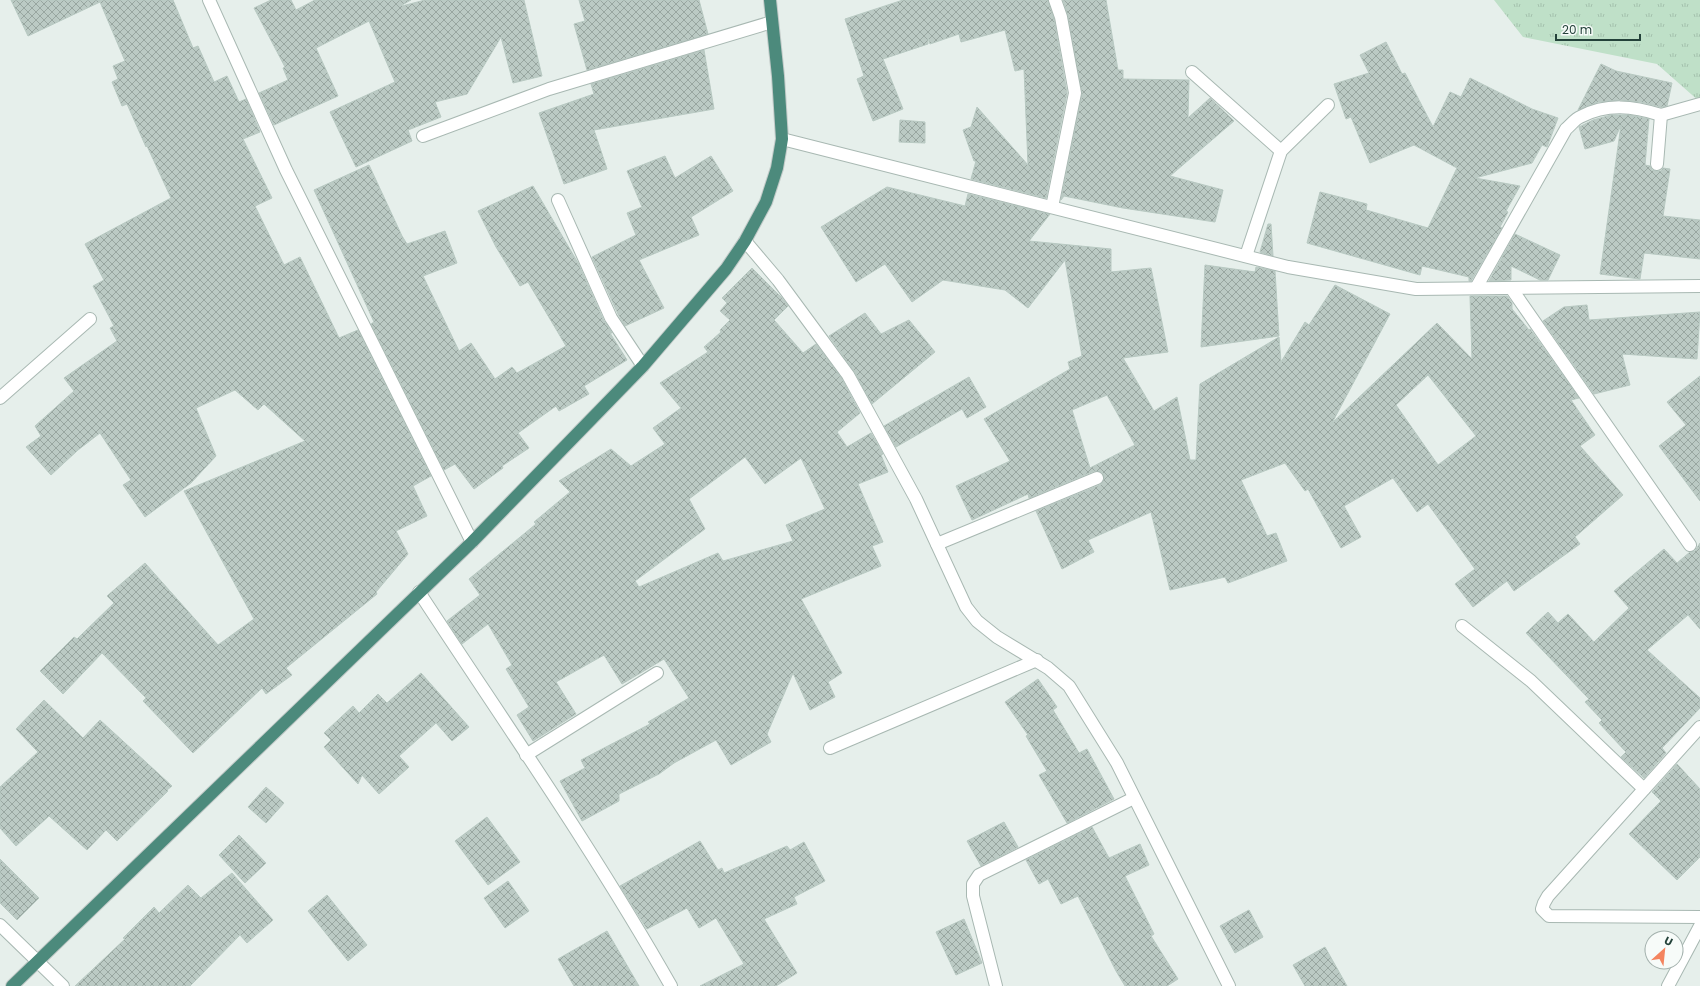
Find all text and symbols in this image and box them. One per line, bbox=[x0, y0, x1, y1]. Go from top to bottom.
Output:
scale bar bbox=[1556, 16, 1640, 42]
text: 20 m bbox=[1562, 21, 1592, 38]
north arrow bbox=[1644, 930, 1684, 970]
text: U bbox=[1661, 932, 1676, 950]

